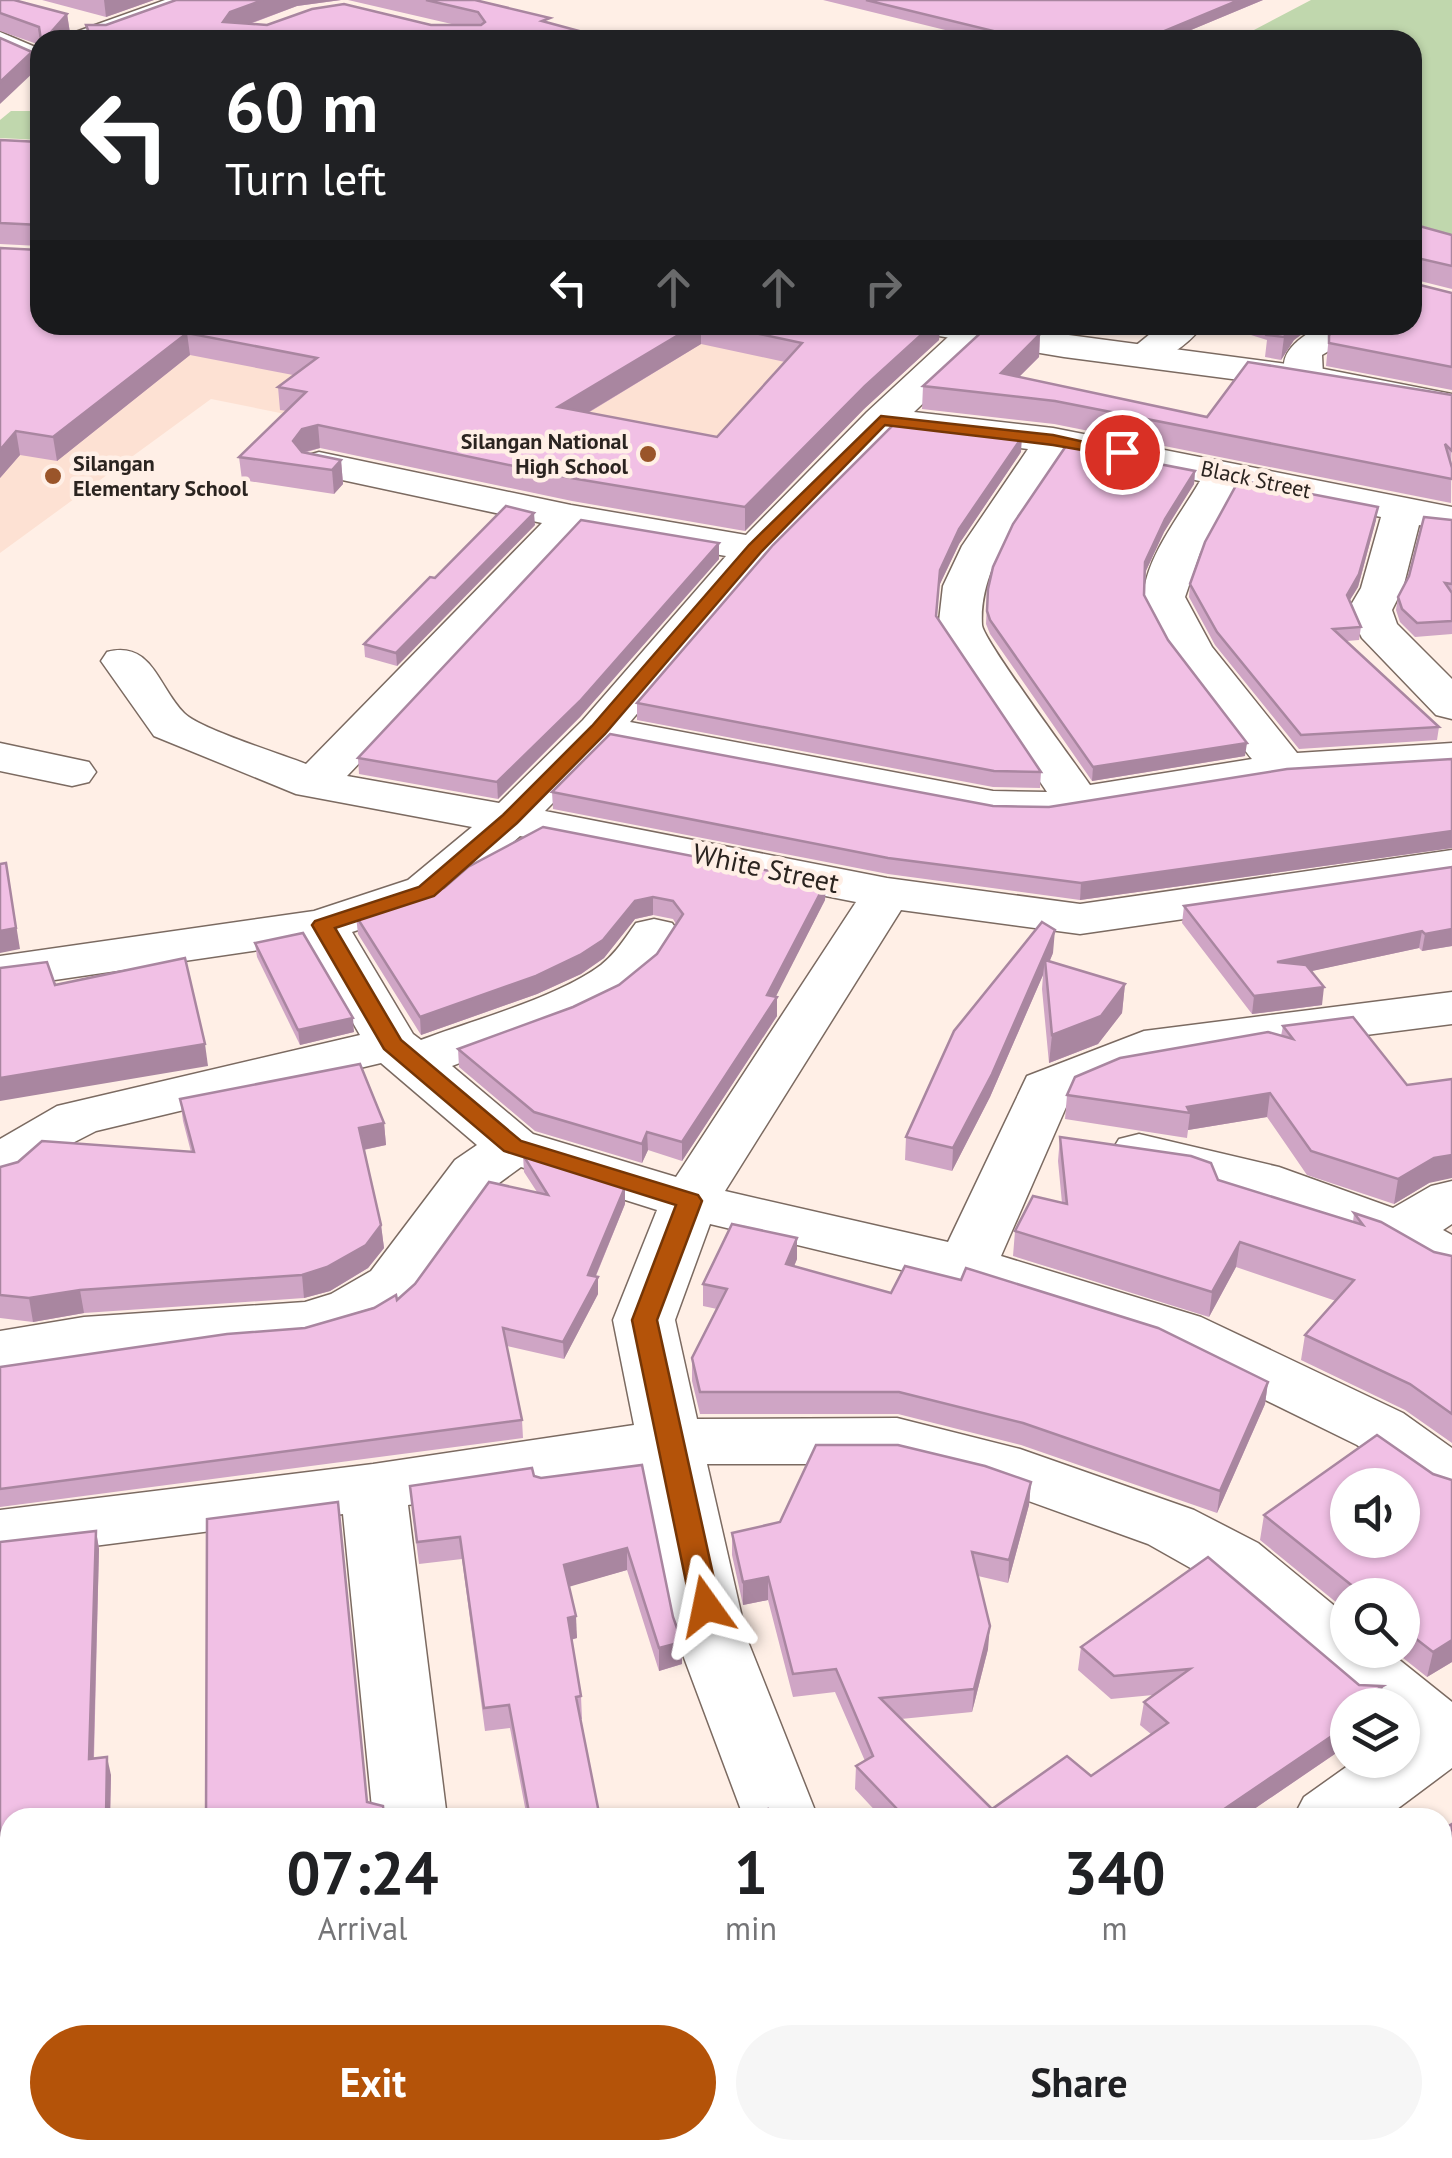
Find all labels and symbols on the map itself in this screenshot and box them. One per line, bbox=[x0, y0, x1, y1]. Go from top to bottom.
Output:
pin bbox=[1080, 410, 1165, 495]
place label: Silangan National High School bbox=[461, 427, 629, 480]
marker: Silangan National High School bbox=[637, 443, 659, 465]
place label: Silangan Elementary School bbox=[73, 449, 248, 502]
street label: Black Street bbox=[1198, 454, 1314, 504]
marker: Silangan Elementary School bbox=[42, 465, 64, 487]
street label: White Street bbox=[690, 834, 843, 901]
position arrow bbox=[654, 1554, 758, 1658]

